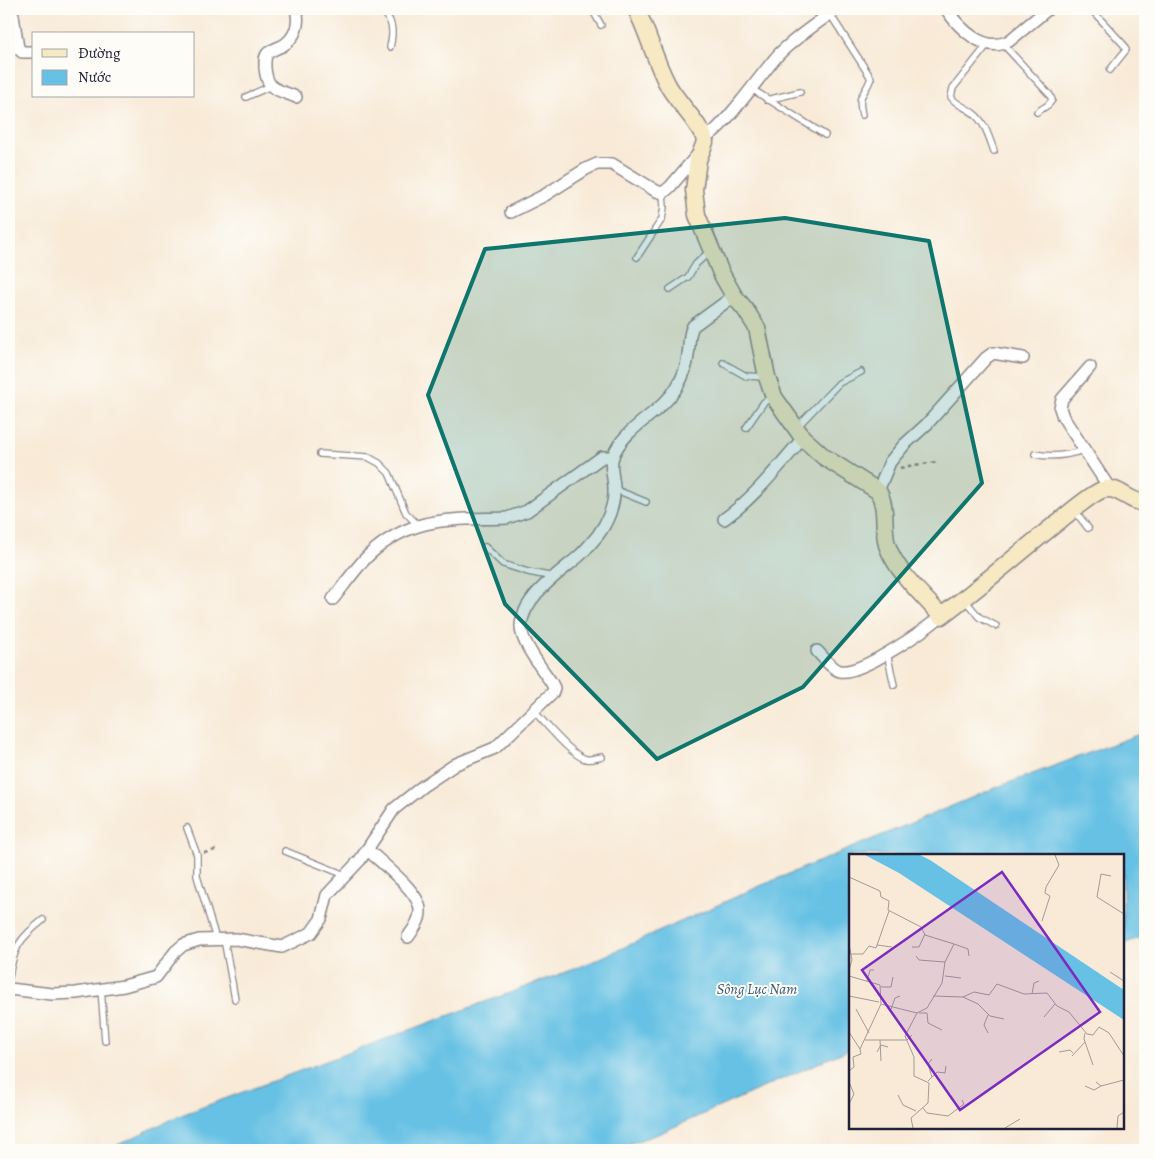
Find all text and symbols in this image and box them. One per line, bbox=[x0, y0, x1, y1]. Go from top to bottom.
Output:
legend bbox=[32, 32, 195, 98]
text: Đường bbox=[78, 43, 121, 63]
text: Nước bbox=[78, 67, 111, 87]
inset map bbox=[849, 854, 1124, 1129]
water label: Sông Lục Nam bbox=[717, 979, 797, 999]

